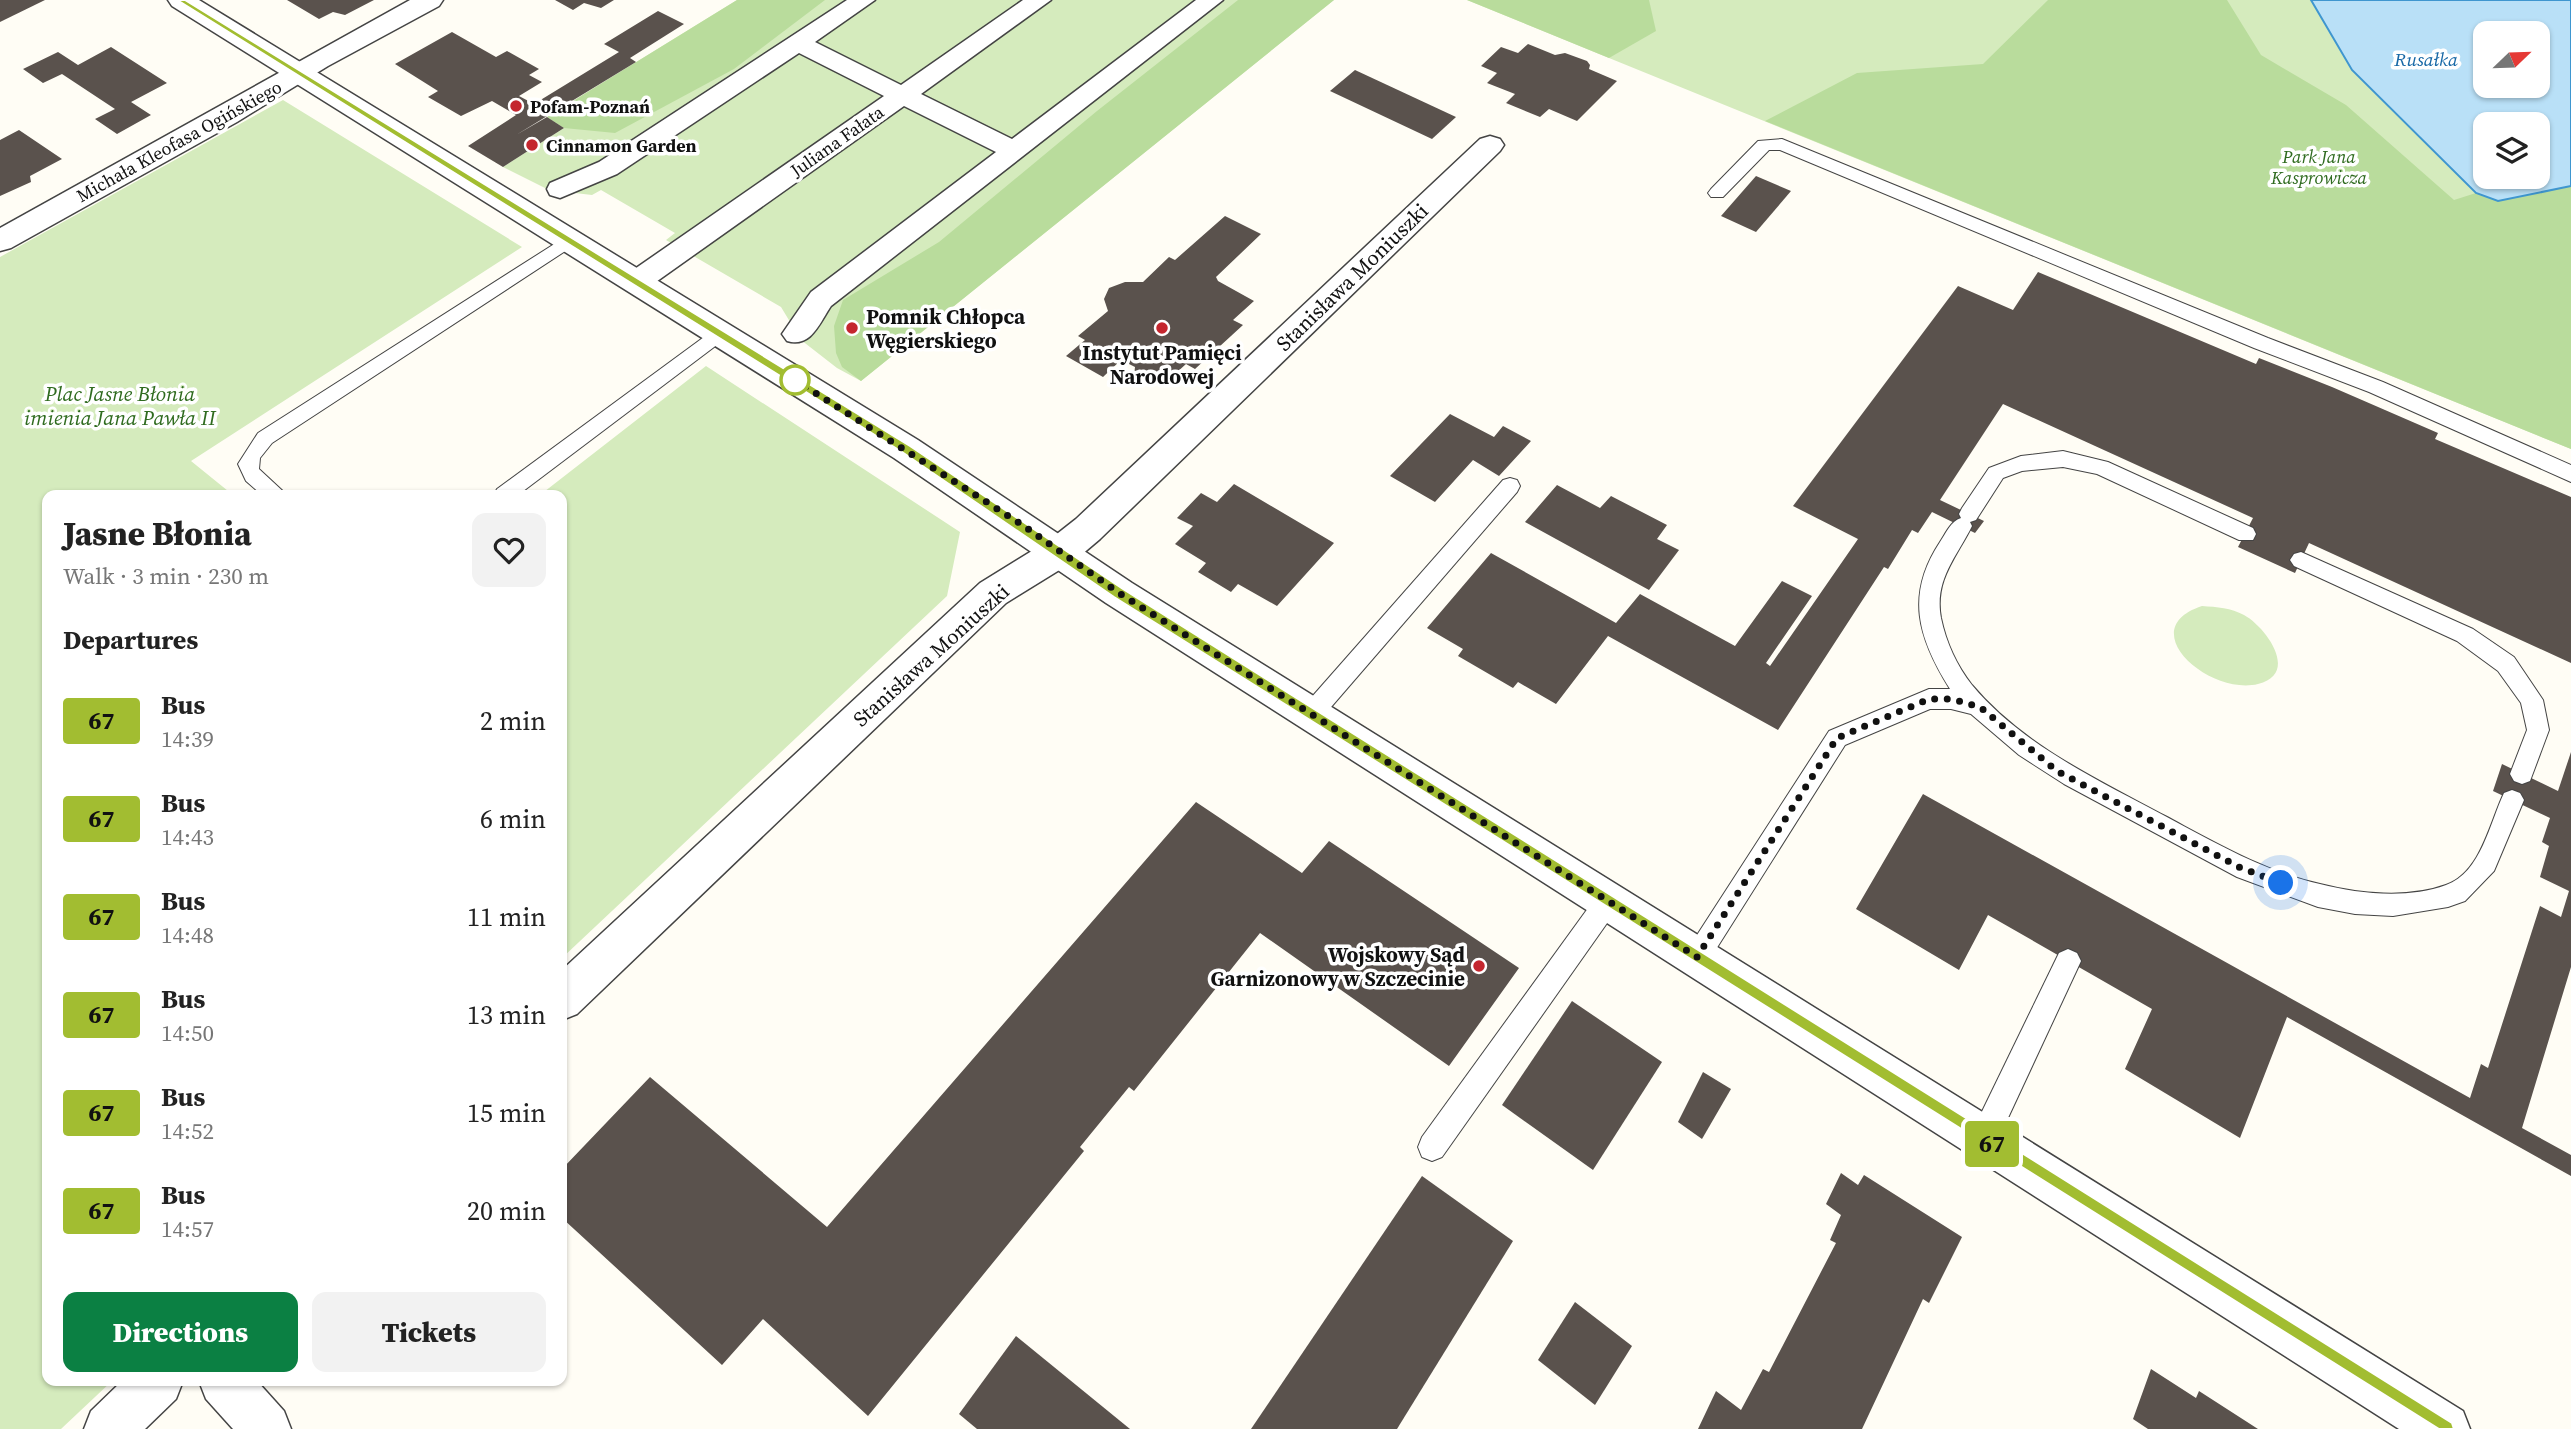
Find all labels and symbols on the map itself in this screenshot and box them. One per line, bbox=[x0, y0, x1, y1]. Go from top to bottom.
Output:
north arrow bbox=[2473, 21, 2550, 98]
water label: Rusałka bbox=[2393, 46, 2458, 72]
street label: Michała Kleofasa Ogińskiego bbox=[72, 74, 286, 208]
place label: Pofam-Poznań bbox=[530, 94, 650, 119]
marker: Pofam-Poznań bbox=[508, 98, 524, 114]
street label: Juliana Fałata bbox=[784, 99, 889, 183]
place label: Cinnamon Garden bbox=[546, 133, 697, 158]
marker: Cinnamon Garden bbox=[524, 137, 540, 153]
park label: Park Jana Kasprowicza bbox=[2270, 144, 2367, 190]
street label: Stanisława Moniuszki bbox=[1270, 197, 1434, 357]
place label: Pomnik Chłopca Węgierskiego bbox=[866, 302, 1026, 355]
marker: Pomnik Chłopca Węgierskiego bbox=[844, 320, 860, 336]
marker: Instytut Pamięci Narodowej bbox=[1154, 320, 1170, 336]
place label: Instytut Pamięci Narodowej bbox=[1082, 338, 1242, 391]
unlabelled marker bbox=[780, 365, 810, 395]
park label: Plac Jasne Błonia imienia Jana Pawła II bbox=[24, 379, 217, 432]
street label: Stanisława Moniuszki bbox=[847, 577, 1015, 733]
your location bbox=[2263, 865, 2298, 900]
place label: Wojskowy Sąd Garnizonowy w Szczecinie bbox=[1211, 940, 1466, 993]
marker: Wojskowy Sąd Garnizonowy w Szczecinie bbox=[1471, 958, 1487, 974]
line badge: 67 bbox=[1960, 1121, 2024, 1167]

